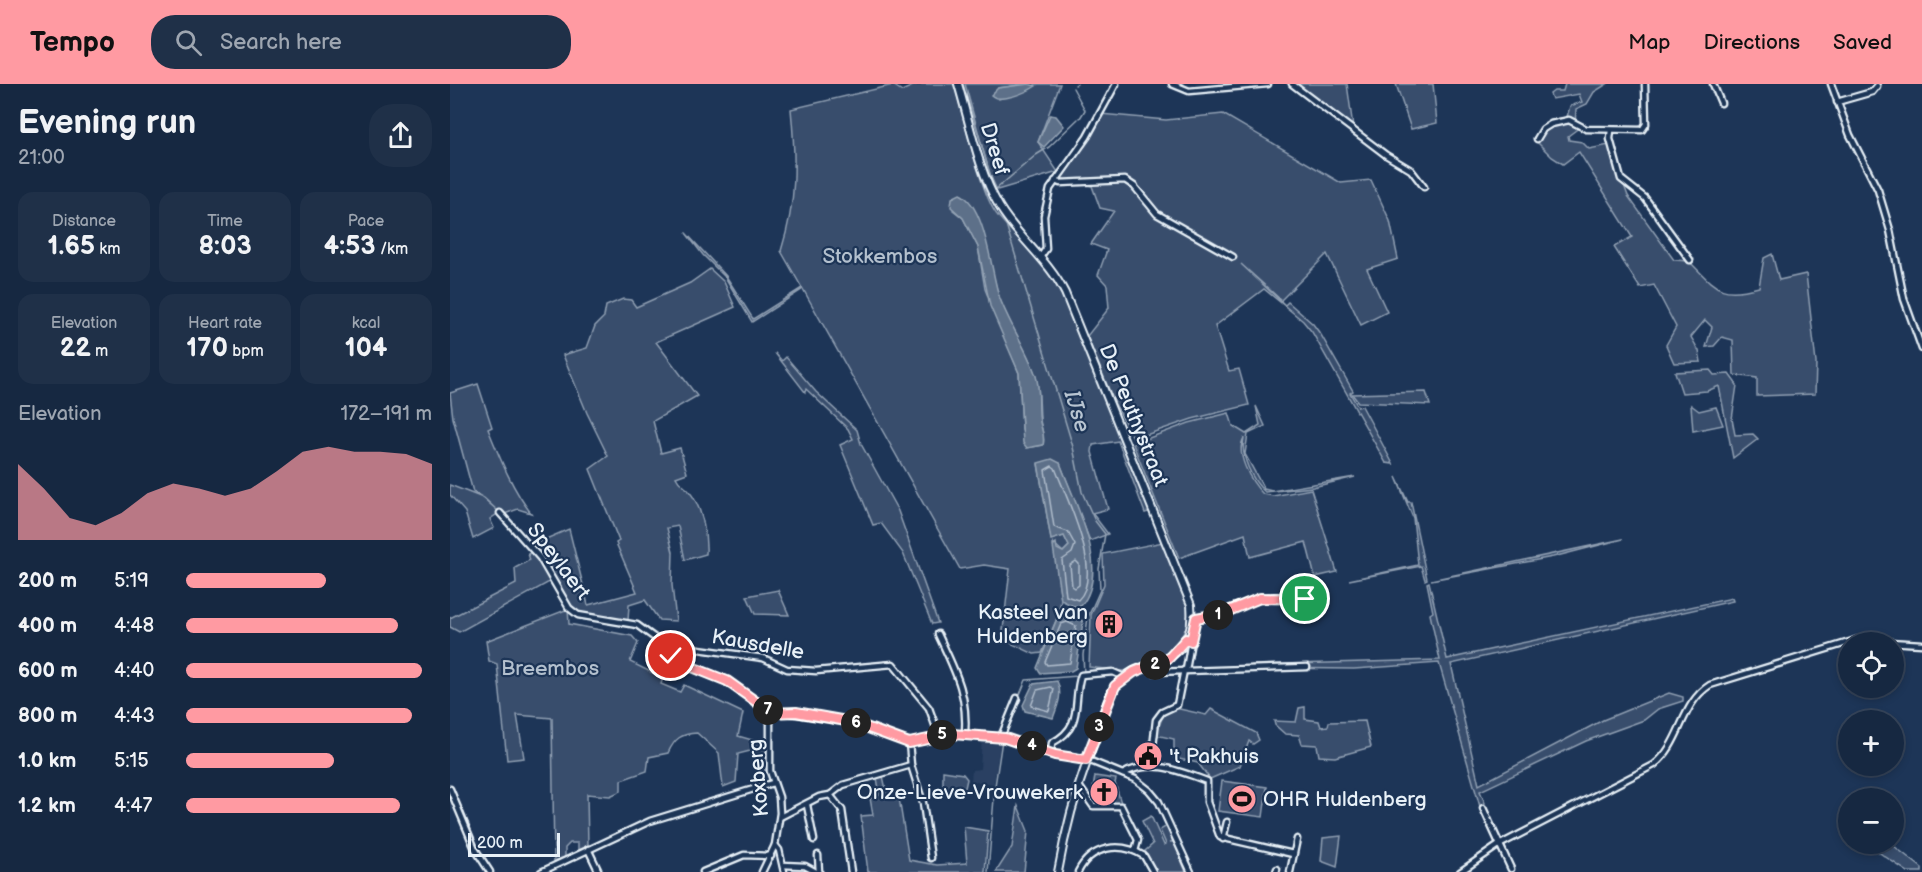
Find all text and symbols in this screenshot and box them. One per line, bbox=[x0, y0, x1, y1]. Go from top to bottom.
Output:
search box bbox=[151, 15, 571, 69]
text: Tempo bbox=[30, 26, 115, 59]
icon: search bbox=[172, 26, 205, 59]
text: Search here bbox=[220, 29, 342, 56]
text: Map bbox=[1628, 30, 1671, 55]
text: Directions bbox=[1704, 30, 1800, 55]
text: Saved bbox=[1833, 30, 1892, 55]
text: Evening run bbox=[18, 103, 196, 143]
button: share bbox=[369, 104, 432, 167]
street label: Dreef bbox=[975, 120, 1014, 179]
text: 21:00 bbox=[18, 146, 65, 170]
text: Distance bbox=[52, 212, 116, 231]
text: Time bbox=[207, 212, 243, 231]
text: Pace bbox=[348, 212, 384, 231]
text: 1.65 bbox=[48, 231, 95, 262]
text: 8:03 bbox=[198, 231, 252, 262]
text: 4:53 bbox=[324, 231, 376, 262]
text: km bbox=[95, 240, 120, 259]
text: /km bbox=[376, 240, 408, 259]
park label: Stokkembos bbox=[823, 244, 937, 269]
text: Elevation bbox=[51, 314, 117, 333]
text: Heart rate bbox=[188, 314, 262, 333]
text: kcal bbox=[352, 314, 380, 333]
text: 22 bbox=[60, 333, 91, 364]
text: 170 bbox=[186, 333, 228, 364]
text: 104 bbox=[345, 333, 387, 364]
street label: De Peuthystraat bbox=[1094, 340, 1174, 490]
text: m bbox=[91, 342, 108, 361]
text: bpm bbox=[228, 342, 264, 361]
water label: IJse bbox=[1057, 386, 1096, 436]
text: Elevation bbox=[18, 402, 101, 426]
text: 172–191 m bbox=[340, 402, 432, 426]
street label: Speylaert bbox=[522, 518, 596, 605]
text: 200 m bbox=[18, 569, 77, 593]
text: 5:19 bbox=[114, 569, 149, 593]
pin bbox=[1279, 573, 1330, 624]
icon: arrive bbox=[1288, 582, 1321, 615]
place label: Kasteel van Huldenberg bbox=[976, 600, 1088, 649]
pin: 1 bbox=[1203, 600, 1233, 630]
text: 1 bbox=[1215, 605, 1221, 624]
building icon: Kasteel van Huldenberg bbox=[1093, 608, 1125, 640]
text: 400 m bbox=[18, 614, 77, 638]
text: 4:48 bbox=[114, 614, 154, 638]
street label: Kausdelle bbox=[710, 624, 806, 665]
pin bbox=[645, 630, 696, 681]
map controls bbox=[1838, 632, 1904, 854]
button: locate bbox=[1838, 632, 1904, 698]
icon: check bbox=[654, 639, 687, 672]
pin: 2 bbox=[1140, 650, 1170, 680]
text: 2 bbox=[1150, 655, 1160, 674]
park label: Breembos bbox=[501, 656, 599, 681]
text: 600 m bbox=[18, 659, 78, 683]
text: 4:40 bbox=[114, 659, 154, 683]
pin: 7 bbox=[753, 695, 783, 725]
text: 7 bbox=[764, 700, 772, 719]
text: 800 m bbox=[18, 704, 77, 728]
text: 4:43 bbox=[114, 704, 155, 728]
pin: 6 bbox=[841, 708, 871, 738]
button: + bbox=[1838, 710, 1904, 776]
pin: 3 bbox=[1084, 712, 1114, 742]
text: 6 bbox=[851, 713, 861, 732]
text: 3 bbox=[1094, 717, 1104, 736]
pin: 5 bbox=[927, 720, 957, 750]
text: 5 bbox=[937, 725, 947, 744]
pin: 4 bbox=[1017, 731, 1047, 761]
text: 4 bbox=[1027, 736, 1037, 755]
street label: Koxberg bbox=[743, 738, 774, 818]
public building icon: 't Pakhuis bbox=[1132, 740, 1164, 772]
place label: 't Pakhuis bbox=[1169, 744, 1259, 769]
text: 1.0 km bbox=[18, 749, 76, 773]
text: 5:15 bbox=[114, 749, 149, 773]
church icon: Onze-Lieve-Vrouwekerk bbox=[1088, 776, 1120, 808]
place label: Onze-Lieve-Vrouwekerk bbox=[857, 780, 1084, 805]
sports icon: OHR Huldenberg bbox=[1226, 783, 1258, 815]
place label: OHR Huldenberg bbox=[1263, 787, 1427, 812]
button: − bbox=[1838, 788, 1904, 854]
text: 1.2 km bbox=[18, 794, 76, 818]
text: 4:47 bbox=[114, 794, 152, 818]
scale bar bbox=[468, 830, 560, 858]
text: 200 m bbox=[477, 834, 523, 853]

